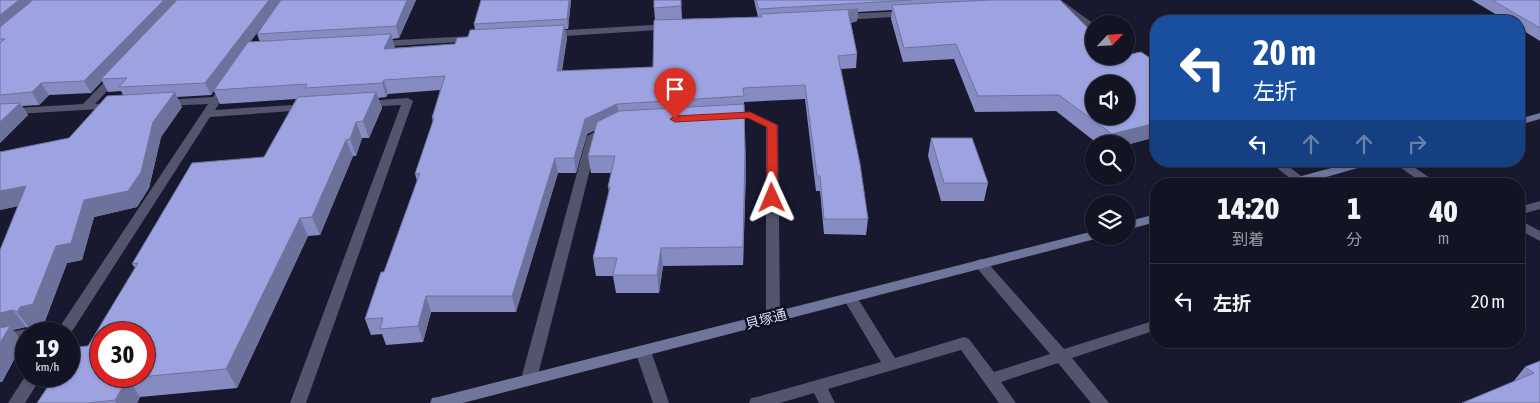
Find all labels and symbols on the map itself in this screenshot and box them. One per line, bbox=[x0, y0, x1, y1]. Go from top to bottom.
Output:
north arrow bbox=[1085, 15, 1135, 65]
pin bbox=[654, 68, 696, 119]
position arrow bbox=[745, 171, 797, 223]
street label: 貝塚通 bbox=[744, 306, 788, 332]
speed limit sign: 30 bbox=[90, 322, 155, 387]

